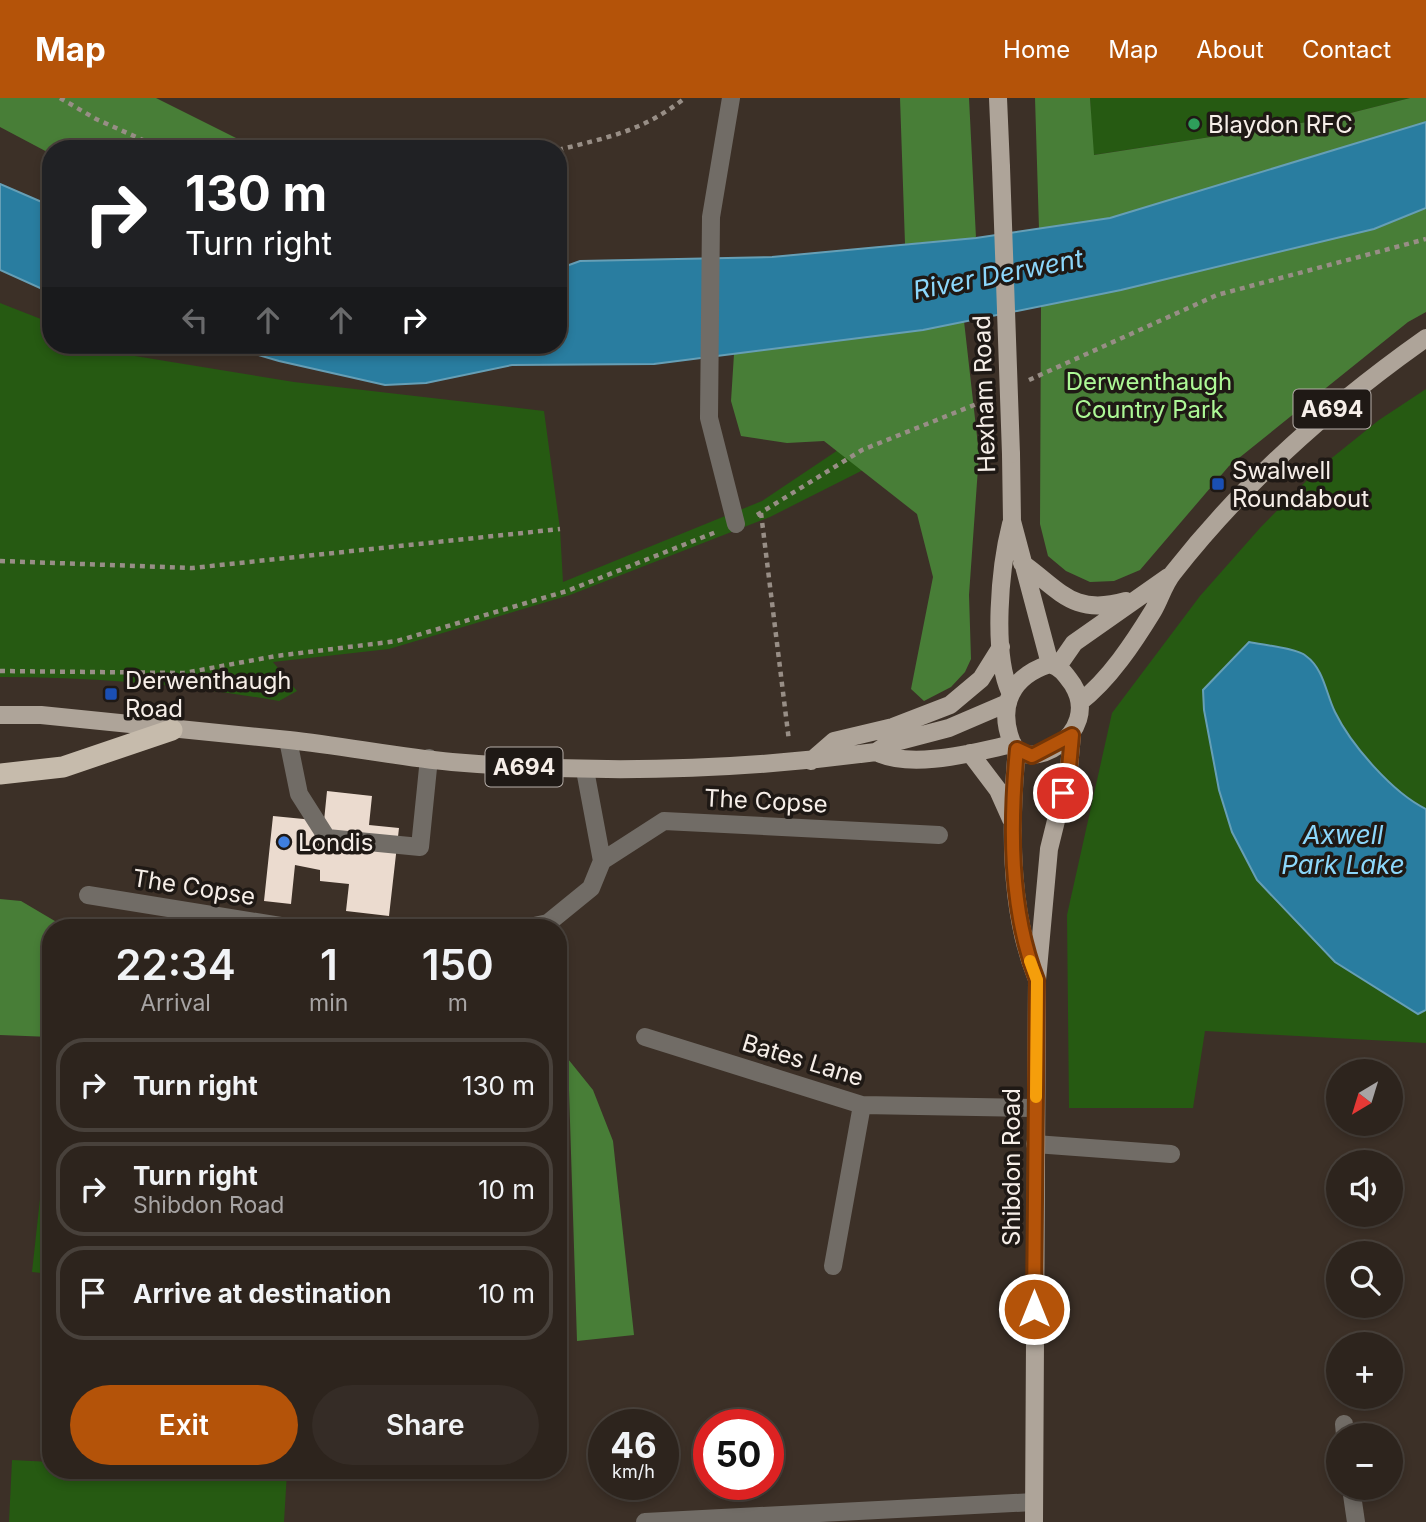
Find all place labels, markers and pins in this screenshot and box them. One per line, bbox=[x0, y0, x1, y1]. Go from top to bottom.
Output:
place label: Blaydon RFC bbox=[1208, 110, 1353, 139]
marker: Blaydon RFC bbox=[1186, 116, 1202, 132]
place label: Swalwell Roundabout bbox=[1232, 456, 1369, 513]
marker: Swalwell Roundabout bbox=[1210, 476, 1226, 492]
place label: Derwenthaugh Road bbox=[125, 666, 292, 723]
marker: Derwenthaugh Road bbox=[103, 686, 119, 702]
pin bbox=[1033, 763, 1093, 823]
place label: Londis bbox=[298, 828, 373, 857]
marker: Londis bbox=[276, 834, 292, 850]

